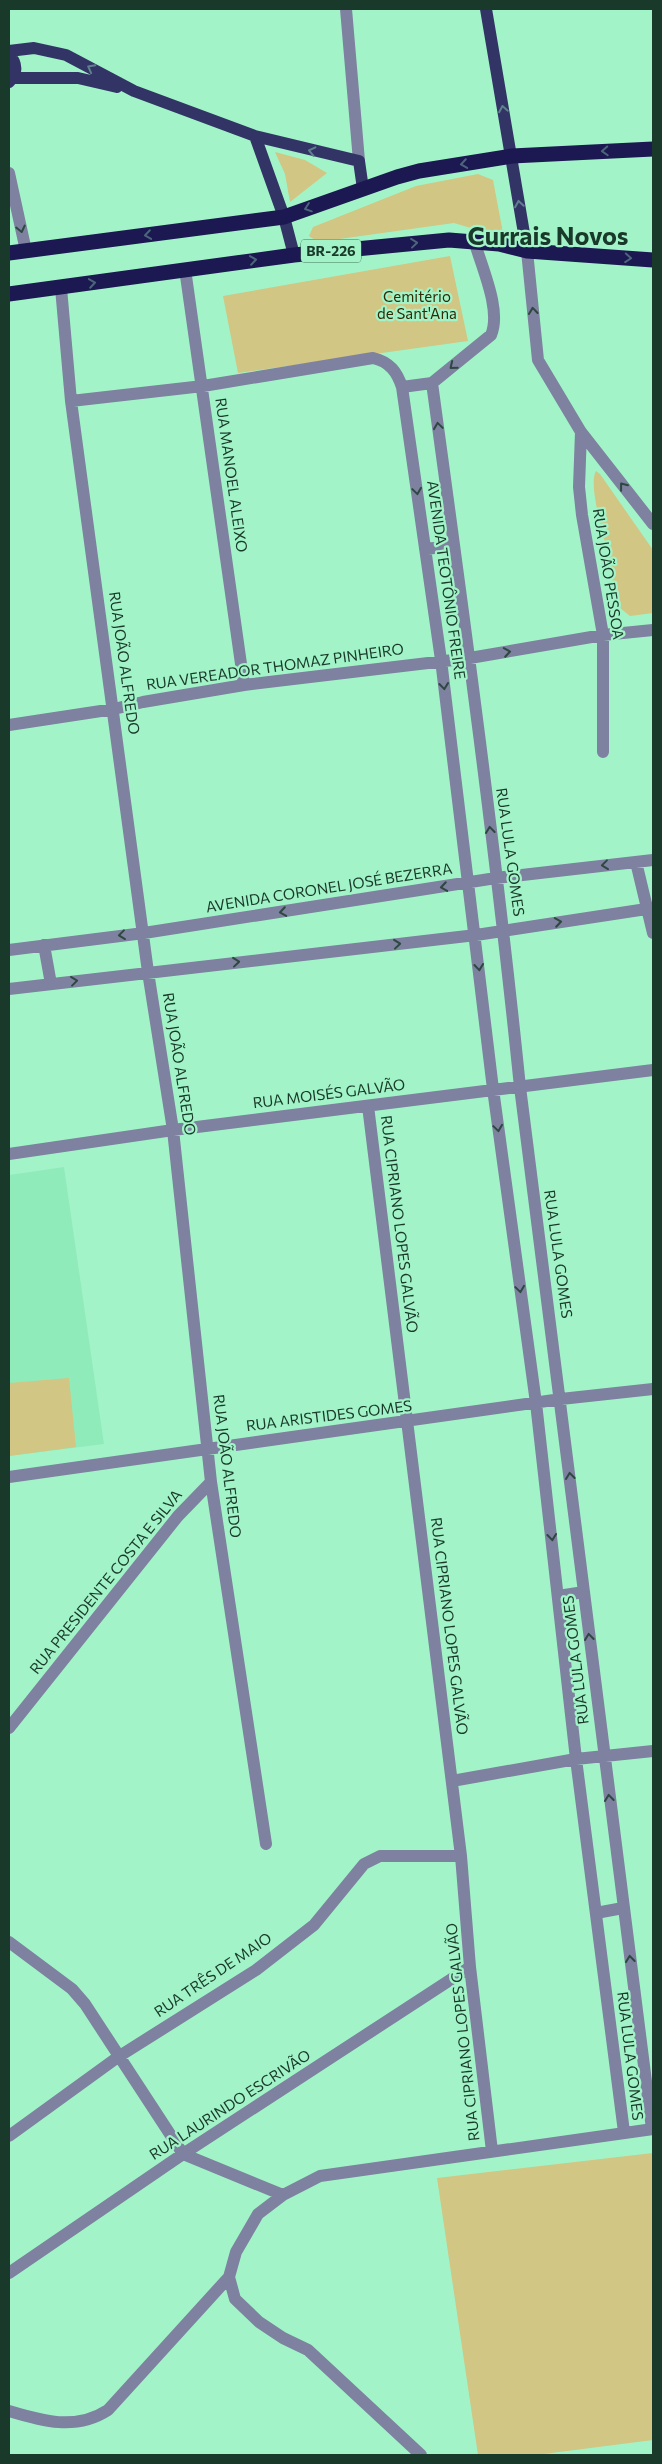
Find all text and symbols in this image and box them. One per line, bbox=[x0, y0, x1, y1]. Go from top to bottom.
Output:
one-way arrow bbox=[87, 64, 96, 74]
one-way arrow bbox=[499, 104, 509, 113]
one-way arrow bbox=[307, 146, 316, 157]
one-way arrow bbox=[600, 146, 608, 157]
one-way arrow bbox=[460, 159, 468, 169]
one-way arrow bbox=[515, 199, 525, 208]
one-way arrow bbox=[304, 202, 313, 212]
district label: Currais Novos bbox=[468, 220, 628, 250]
one-way arrow bbox=[15, 224, 26, 233]
one-way arrow bbox=[144, 229, 152, 239]
one-way arrow bbox=[410, 238, 418, 249]
road number: BR-226 bbox=[301, 240, 361, 262]
one-way arrow bbox=[624, 253, 632, 264]
one-way arrow bbox=[248, 256, 257, 266]
one-way arrow bbox=[87, 279, 96, 289]
park label: Cemitério de Sant'Ana bbox=[377, 287, 457, 322]
one-way arrow bbox=[527, 307, 538, 315]
one-way arrow bbox=[450, 360, 459, 368]
street label: RUA MANOEL ALEIXO bbox=[212, 396, 252, 553]
one-way arrow bbox=[433, 422, 444, 430]
street label: AVENIDA TEOTÔNIO FREIRE bbox=[424, 479, 471, 681]
one-way arrow bbox=[621, 483, 629, 492]
one-way arrow bbox=[411, 487, 421, 495]
street label: RUA JOÃO PESSOA bbox=[590, 507, 628, 641]
street label: RUA JOÃO ALFREDO bbox=[106, 590, 144, 736]
street label: RUA VEREADOR THOMAZ PINHEIRO bbox=[145, 639, 405, 693]
one-way arrow bbox=[503, 648, 512, 658]
one-way arrow bbox=[438, 683, 449, 691]
street label: RUA LULA GOMES bbox=[493, 786, 529, 918]
one-way arrow bbox=[485, 826, 496, 834]
street label: AVENIDA CORONEL JOSÉ BEZERRA bbox=[204, 858, 453, 915]
one-way arrow bbox=[601, 860, 609, 870]
one-way arrow bbox=[440, 882, 448, 892]
one-way arrow bbox=[279, 906, 288, 916]
one-way arrow bbox=[554, 918, 563, 928]
one-way arrow bbox=[118, 930, 127, 940]
one-way arrow bbox=[394, 939, 402, 950]
one-way arrow bbox=[232, 957, 240, 968]
one-way arrow bbox=[473, 963, 484, 971]
one-way arrow bbox=[71, 976, 79, 987]
street label: RUA JOÃO ALFREDO bbox=[160, 991, 200, 1137]
street label: RUA MOISÉS GALVÃO bbox=[251, 1074, 406, 1111]
street label: RUA CIPRIANO LOPES GALVÃO bbox=[378, 1114, 422, 1334]
one-way arrow bbox=[492, 1125, 503, 1133]
street label: RUA LULA GOMES bbox=[541, 1188, 577, 1320]
one-way arrow bbox=[515, 1285, 525, 1293]
street label: RUA JOÃO ALFREDO bbox=[210, 1393, 246, 1539]
street label: RUA ARISTIDES GOMES bbox=[245, 1396, 413, 1434]
one-way arrow bbox=[565, 1471, 576, 1479]
street label: RUA PRESIDENTE COSTA E SILVA bbox=[25, 1486, 185, 1677]
street label: RUA CIPRIANO LOPES GALVÃO bbox=[428, 1516, 472, 1736]
one-way arrow bbox=[546, 1533, 557, 1541]
street label: RUA LULA GOMES bbox=[558, 1594, 592, 1726]
one-way arrow bbox=[584, 1633, 595, 1641]
one-way arrow bbox=[604, 1794, 615, 1802]
street label: RUA CIPRIANO LOPES GALVÃO bbox=[442, 1922, 482, 2142]
street label: RUA TRÊS DE MAIO bbox=[150, 1927, 275, 2020]
one-way arrow bbox=[625, 1955, 636, 1963]
street label: RUA LULA GOMES bbox=[614, 1990, 648, 2122]
street label: RUA LAURINDO ESCRIVÃO bbox=[146, 2045, 313, 2163]

